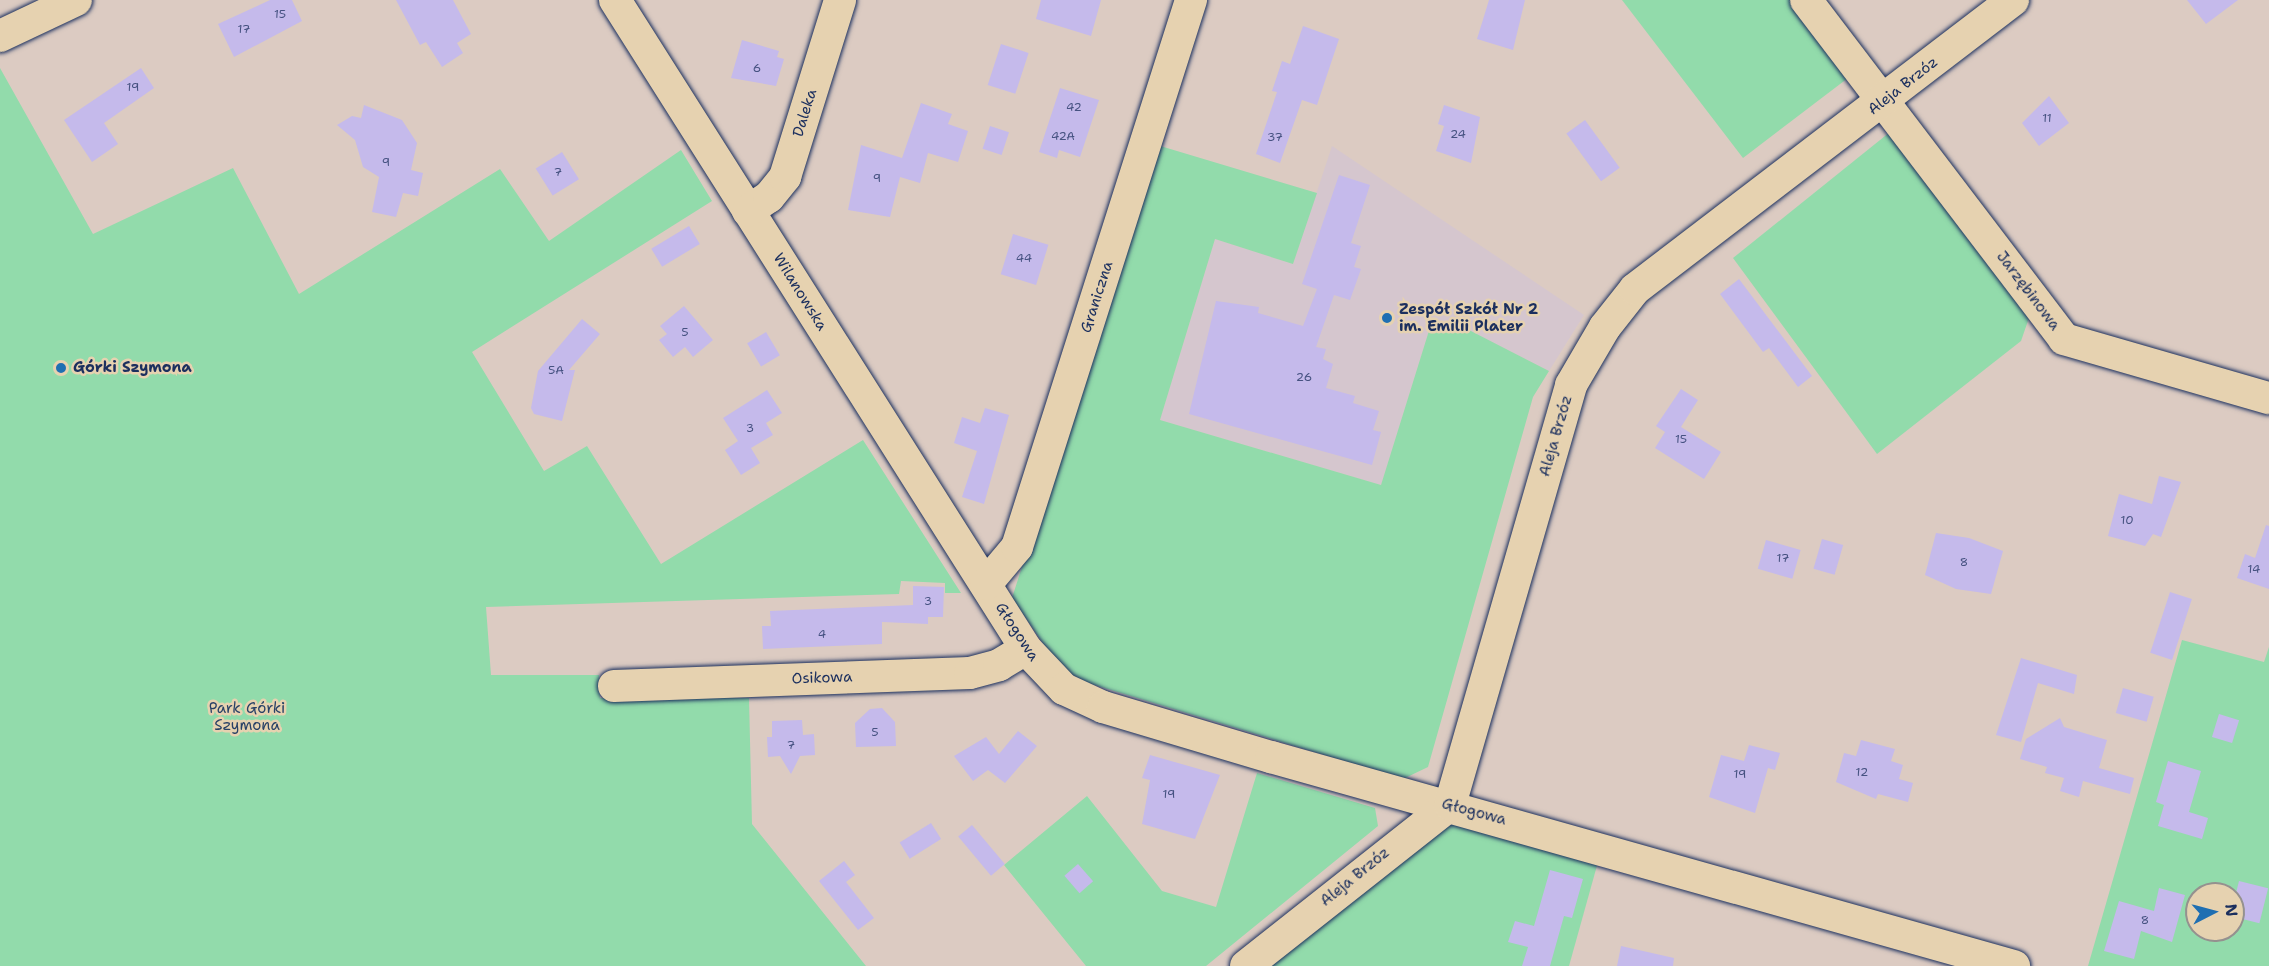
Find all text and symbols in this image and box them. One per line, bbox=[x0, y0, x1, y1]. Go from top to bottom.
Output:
house number: 15 bbox=[274, 8, 286, 22]
house number: 17 bbox=[238, 23, 250, 37]
street label: Aleja Brzóz bbox=[1865, 53, 1941, 119]
house number: 6 bbox=[753, 62, 761, 76]
house number: 19 bbox=[127, 81, 139, 95]
street label: Daleka bbox=[789, 87, 821, 139]
house number: 42 bbox=[1066, 101, 1082, 115]
house number: 11 bbox=[2042, 112, 2052, 126]
house number: 24 bbox=[1450, 128, 1466, 142]
house number: 42A bbox=[1051, 130, 1075, 144]
house number: 37 bbox=[1267, 131, 1283, 145]
house number: 9 bbox=[382, 156, 390, 170]
house number: 7 bbox=[554, 166, 562, 180]
house number: 9 bbox=[873, 172, 881, 186]
street label: Jarzębinowa bbox=[1992, 248, 2064, 334]
street label: Wilanowska bbox=[769, 250, 831, 334]
house number: 44 bbox=[1016, 252, 1032, 266]
street label: Graniczna bbox=[1077, 259, 1117, 335]
place label: Zespół Szkół Nr 2 im. Emilii Plater bbox=[1399, 300, 1538, 335]
marker: Zespół Szkół Nr 2 im. Emilii Plater bbox=[1380, 311, 1394, 325]
house number: 5 bbox=[681, 326, 689, 340]
place label: Górki Szymona bbox=[73, 359, 192, 377]
marker: Górki Szymona bbox=[54, 361, 68, 375]
house number: 5A bbox=[548, 364, 564, 378]
house number: 26 bbox=[1296, 371, 1312, 385]
street label: Aleja Brzóz bbox=[1536, 393, 1576, 479]
house number: 3 bbox=[746, 422, 754, 436]
house number: 15 bbox=[1675, 433, 1687, 447]
house number: 10 bbox=[2120, 514, 2134, 528]
house number: 17 bbox=[1777, 552, 1789, 566]
house number: 8 bbox=[1960, 556, 1968, 570]
house number: 14 bbox=[2248, 563, 2260, 577]
house number: 3 bbox=[924, 595, 932, 609]
street label: Głogowa bbox=[991, 599, 1043, 665]
house number: 4 bbox=[818, 628, 826, 642]
street label: Osikowa bbox=[791, 668, 853, 688]
park label: Park Górki Szymona bbox=[209, 699, 285, 734]
house number: 5 bbox=[871, 726, 879, 740]
house number: 7 bbox=[787, 739, 795, 753]
house number: 12 bbox=[1856, 766, 1868, 780]
house number: 19 bbox=[1734, 768, 1746, 782]
house number: 19 bbox=[1163, 788, 1175, 802]
street label: Głogowa bbox=[1440, 795, 1508, 829]
street label: Aleja Brzóz bbox=[1317, 844, 1393, 910]
north arrow bbox=[2185, 882, 2245, 942]
text: N bbox=[2220, 903, 2243, 918]
house number: 8 bbox=[2141, 914, 2149, 928]

